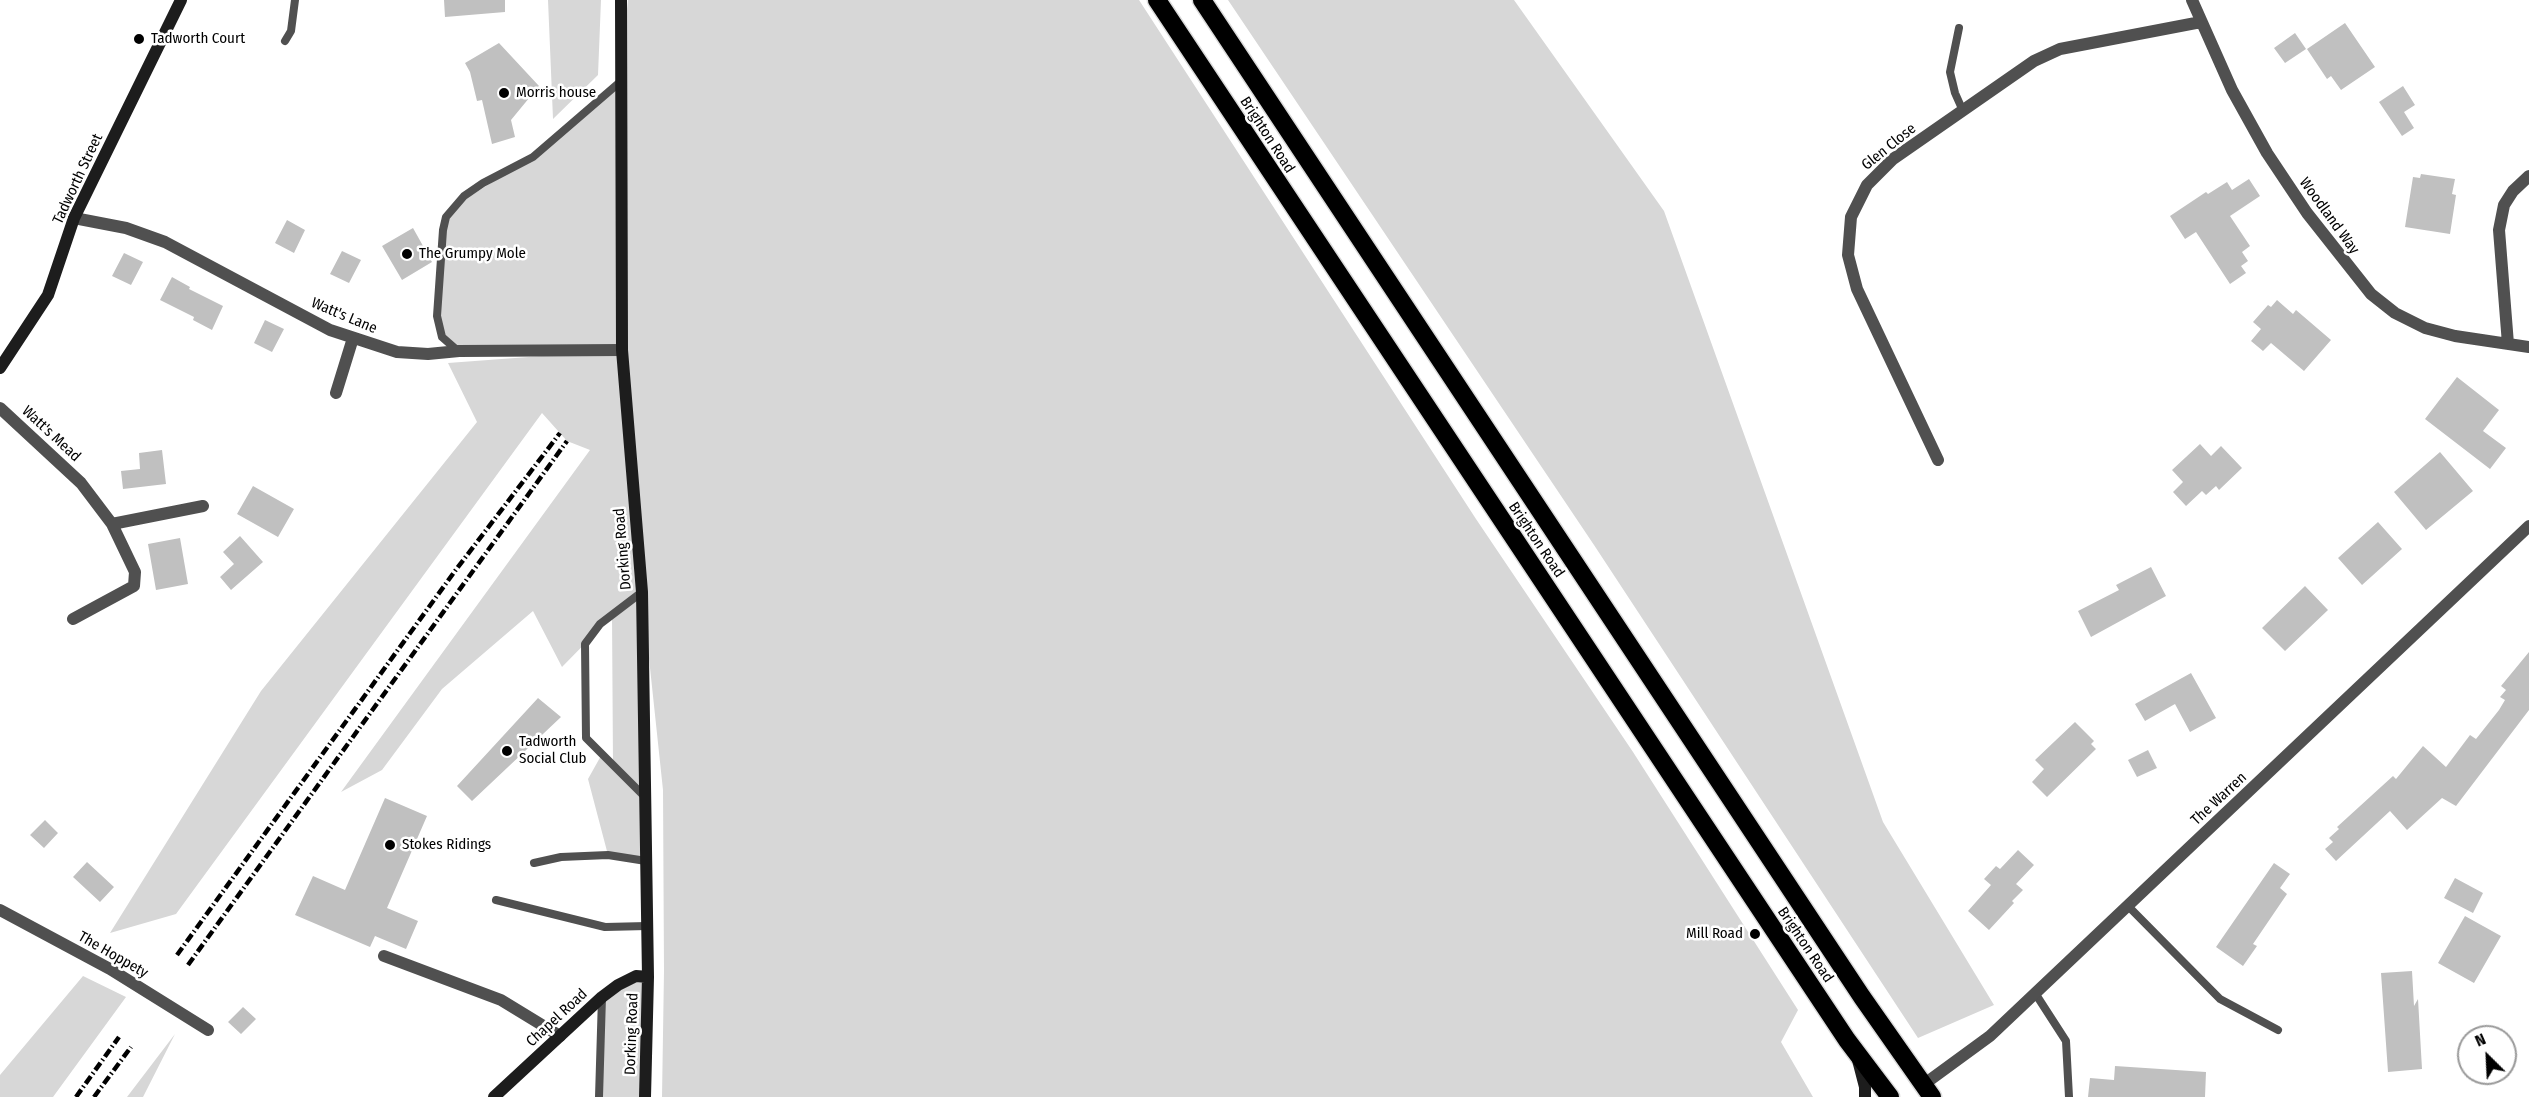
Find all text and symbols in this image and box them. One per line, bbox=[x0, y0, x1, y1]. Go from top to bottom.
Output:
place label: Tadworth Court bbox=[151, 30, 245, 48]
marker: Tadworth Court bbox=[132, 32, 146, 46]
place label: Morris house bbox=[516, 84, 596, 102]
marker: Morris house bbox=[497, 86, 511, 100]
street label: Brighton Road bbox=[1236, 94, 1298, 176]
street label: Glen Close bbox=[1858, 120, 1920, 174]
street label: Tadworth Street bbox=[49, 131, 107, 227]
street label: Woodland Way bbox=[2295, 174, 2363, 258]
place label: The Grumpy Mole bbox=[419, 245, 526, 263]
marker: The Grumpy Mole bbox=[400, 247, 414, 261]
street label: Watt's Lane bbox=[308, 294, 380, 338]
street label: Watt's Mead bbox=[18, 402, 84, 466]
street label: Brighton Road bbox=[1504, 499, 1568, 581]
street label: Dorking Road bbox=[610, 507, 636, 591]
place label: Tadworth Social Club bbox=[519, 733, 586, 768]
marker: Tadworth Social Club bbox=[500, 744, 514, 758]
street label: The Warren bbox=[2188, 769, 2250, 829]
place label: Stokes Ridings bbox=[402, 836, 491, 854]
marker: Stokes Ridings bbox=[383, 838, 397, 852]
street label: Brighton Road bbox=[1773, 904, 1837, 986]
place label: Mill Road bbox=[1686, 925, 1743, 943]
marker: Mill Road bbox=[1748, 927, 1762, 941]
street label: The Hoppety bbox=[75, 928, 151, 982]
street label: Chapel Road bbox=[523, 985, 591, 1051]
street label: Dorking Road bbox=[622, 993, 642, 1075]
north arrow bbox=[2457, 1025, 2517, 1085]
text: N bbox=[2472, 1029, 2489, 1051]

